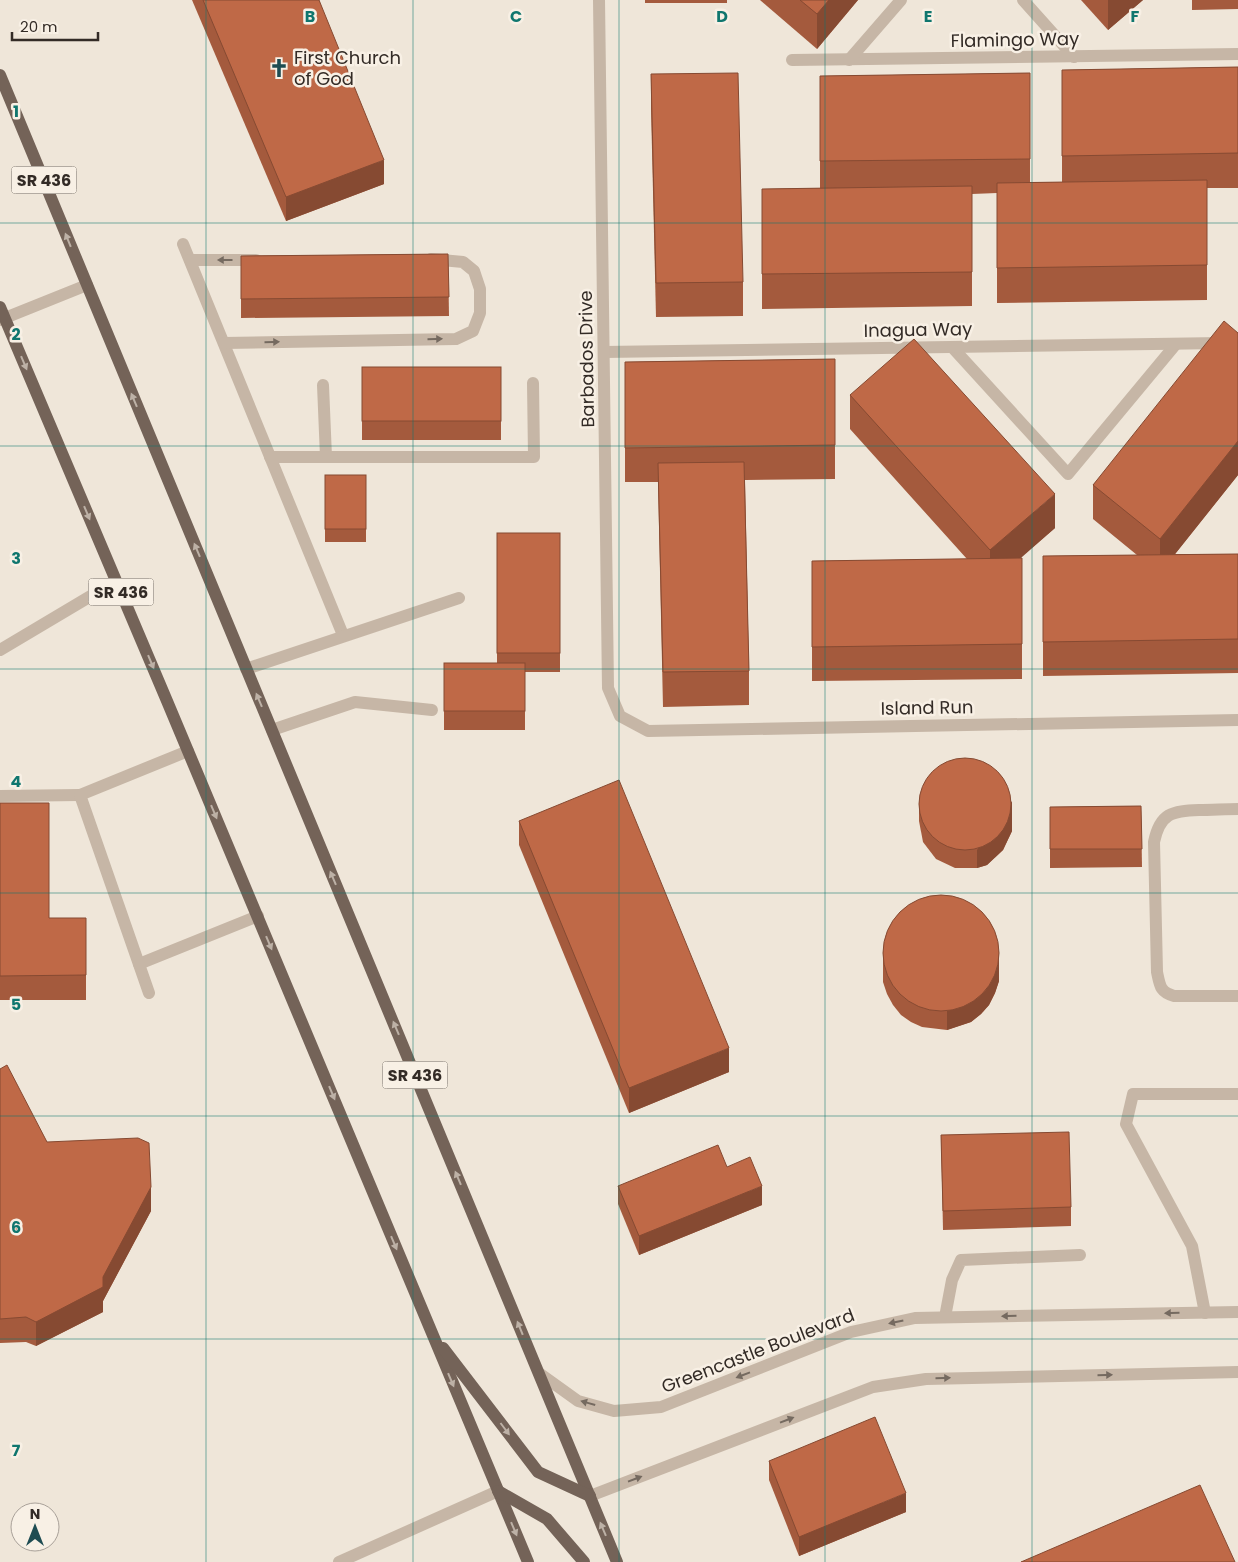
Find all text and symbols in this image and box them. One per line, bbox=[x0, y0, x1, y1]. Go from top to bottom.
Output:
text: B bbox=[305, 5, 315, 28]
text: C bbox=[510, 5, 522, 28]
text: D bbox=[716, 5, 728, 28]
text: E bbox=[924, 5, 932, 28]
text: F bbox=[1131, 5, 1140, 28]
scale bar bbox=[12, 10, 99, 42]
text: 20 m bbox=[20, 16, 58, 37]
street label: Flamingo Way bbox=[951, 26, 1079, 53]
place label: First Church of God bbox=[294, 45, 401, 91]
church icon: First Church of God bbox=[268, 57, 290, 79]
text: 1 bbox=[13, 100, 19, 123]
road number: SR 436 bbox=[12, 166, 76, 194]
one-way arrow bbox=[64, 233, 72, 247]
one-way arrow bbox=[216, 256, 232, 264]
street label: Barbados Drive bbox=[573, 290, 600, 428]
street label: Inagua Way bbox=[863, 316, 973, 343]
text: 2 bbox=[11, 323, 21, 346]
one-way arrow bbox=[427, 335, 443, 343]
one-way arrow bbox=[265, 338, 281, 346]
one-way arrow bbox=[20, 356, 28, 371]
one-way arrow bbox=[130, 393, 138, 407]
one-way arrow bbox=[84, 506, 92, 520]
one-way arrow bbox=[192, 543, 200, 557]
text: 3 bbox=[11, 547, 21, 570]
road number: SR 436 bbox=[88, 578, 154, 606]
one-way arrow bbox=[147, 655, 155, 670]
one-way arrow bbox=[255, 693, 263, 707]
street label: Island Run bbox=[880, 694, 974, 721]
text: 4 bbox=[11, 770, 22, 793]
one-way arrow bbox=[210, 805, 218, 819]
one-way arrow bbox=[329, 871, 337, 885]
one-way arrow bbox=[265, 936, 273, 950]
text: 5 bbox=[11, 993, 21, 1016]
one-way arrow bbox=[391, 1021, 399, 1035]
road number: SR 436 bbox=[382, 1062, 448, 1088]
one-way arrow bbox=[328, 1086, 336, 1100]
one-way arrow bbox=[453, 1171, 461, 1185]
text: 6 bbox=[11, 1216, 21, 1239]
one-way arrow bbox=[391, 1236, 399, 1250]
street label: Greencastle Boulevard bbox=[658, 1302, 858, 1399]
one-way arrow bbox=[1164, 1310, 1180, 1318]
one-way arrow bbox=[1001, 1312, 1017, 1320]
one-way arrow bbox=[889, 1318, 904, 1326]
one-way arrow bbox=[516, 1320, 524, 1335]
one-way arrow bbox=[736, 1371, 750, 1379]
one-way arrow bbox=[1097, 1371, 1113, 1379]
one-way arrow bbox=[448, 1372, 456, 1387]
one-way arrow bbox=[935, 1374, 951, 1382]
one-way arrow bbox=[580, 1399, 595, 1407]
one-way arrow bbox=[780, 1416, 794, 1424]
one-way arrow bbox=[500, 1422, 510, 1436]
text: 7 bbox=[12, 1439, 21, 1462]
one-way arrow bbox=[628, 1474, 642, 1482]
north arrow bbox=[10, 1502, 60, 1552]
text: N bbox=[30, 1504, 40, 1524]
one-way arrow bbox=[511, 1522, 519, 1537]
one-way arrow bbox=[599, 1522, 607, 1536]

